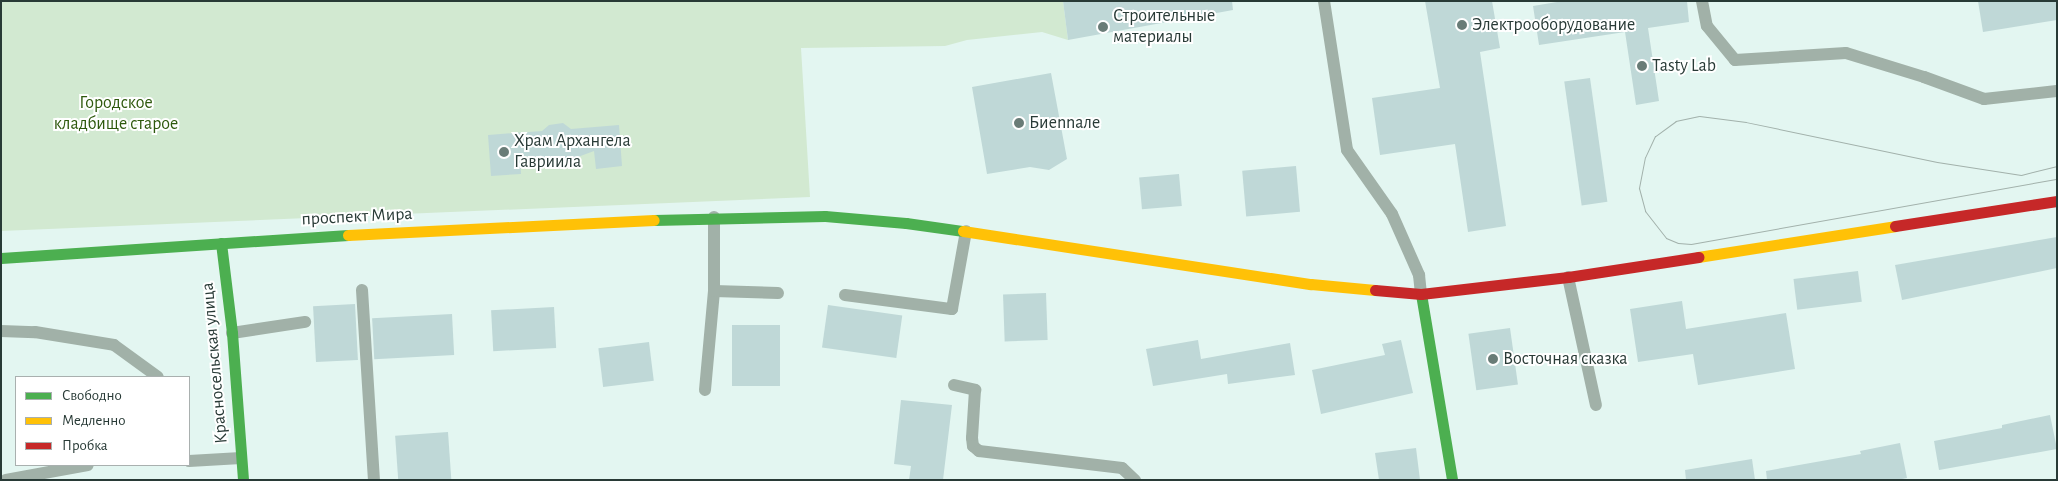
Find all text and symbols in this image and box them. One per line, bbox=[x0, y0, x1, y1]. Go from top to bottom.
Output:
place label: Строительные материалы bbox=[1113, 6, 1215, 48]
place label: Электрооборудование bbox=[1472, 14, 1635, 36]
marker: Электрооборудование bbox=[1456, 19, 1468, 31]
marker: Строительные материалы bbox=[1097, 21, 1109, 33]
place label: Tasty Lab bbox=[1652, 55, 1716, 77]
marker: Tasty Lab bbox=[1636, 60, 1648, 72]
park label: Городское кладбище старое bbox=[54, 93, 178, 136]
place label: Биеnnале bbox=[1029, 112, 1100, 134]
marker: Биеnnале bbox=[1013, 117, 1025, 129]
place label: Храм Архангела Гавриила bbox=[514, 131, 631, 173]
marker: Храм Архангела Гавриила bbox=[498, 146, 510, 158]
street label: проспект Мира bbox=[301, 203, 413, 231]
street label: Красносельская улица bbox=[197, 282, 233, 444]
place label: Восточная сказка bbox=[1503, 348, 1628, 370]
marker: Восточная сказка bbox=[1487, 353, 1499, 365]
legend bbox=[15, 376, 190, 466]
text: Свободно bbox=[62, 388, 122, 403]
text: Медленно bbox=[62, 413, 126, 428]
text: Пробка bbox=[62, 438, 108, 453]

